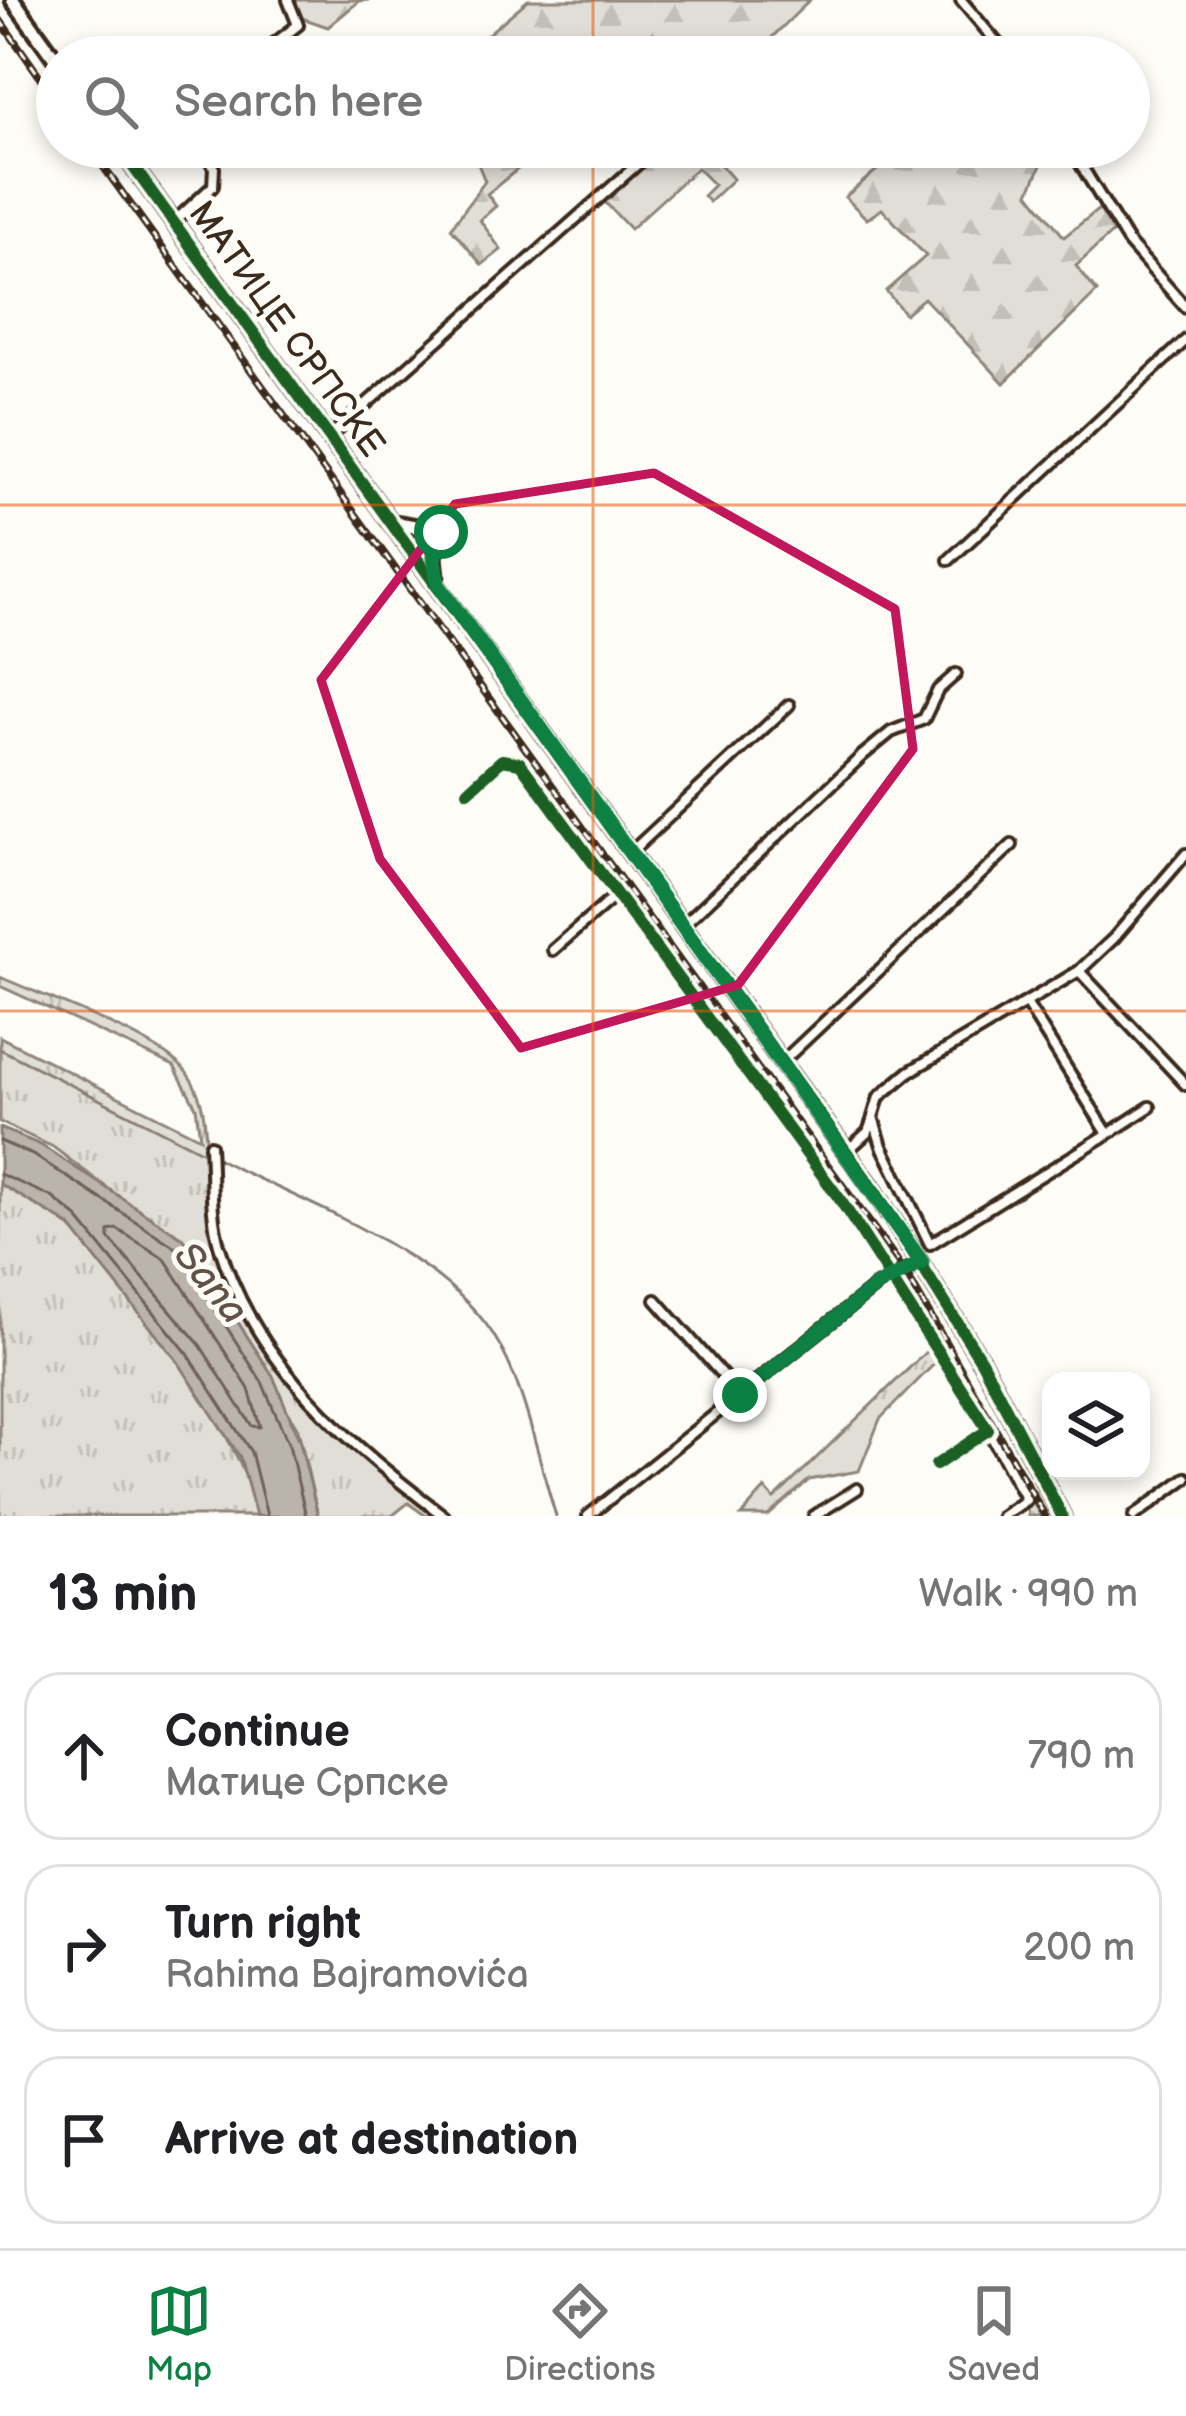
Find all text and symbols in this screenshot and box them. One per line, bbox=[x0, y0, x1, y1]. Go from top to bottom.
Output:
search box bbox=[36, 36, 1150, 168]
icon: search bbox=[78, 69, 144, 135]
text: Search here bbox=[174, 75, 423, 130]
street label: МАТИЦЕ СРПСКЕ bbox=[179, 193, 393, 466]
route start bbox=[414, 505, 468, 559]
water label: Sana bbox=[163, 1233, 257, 1334]
route end bbox=[713, 1368, 767, 1422]
map controls bbox=[1042, 1372, 1150, 1480]
button: layers bbox=[1042, 1372, 1150, 1480]
text: 13 min bbox=[48, 1564, 197, 1625]
text: Walk · 990 m bbox=[919, 1571, 1138, 1618]
text: Continue bbox=[165, 1705, 350, 1760]
icon: ahead bbox=[51, 1723, 117, 1789]
text: 790 m bbox=[1028, 1733, 1135, 1780]
text: Матице Српске bbox=[165, 1760, 448, 1807]
text: Turn right bbox=[165, 1897, 361, 1952]
icon: right bbox=[51, 1915, 117, 1981]
text: 200 m bbox=[1023, 1925, 1135, 1972]
text: Rahima Bajramovića bbox=[165, 1952, 529, 1999]
icon: arrive bbox=[51, 2107, 117, 2173]
text: Arrive at destination bbox=[165, 2113, 578, 2168]
tab: Map bbox=[146, 2278, 212, 2390]
tab: Directions bbox=[504, 2278, 656, 2390]
tab: Saved bbox=[947, 2278, 1040, 2390]

